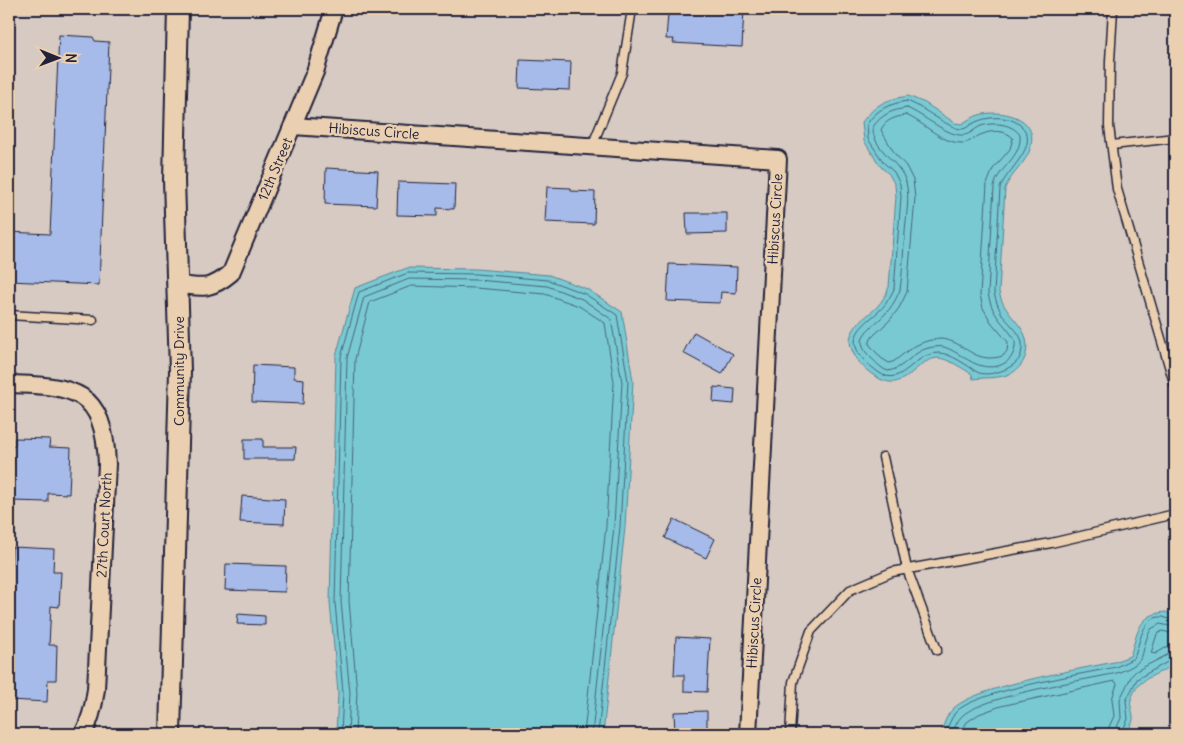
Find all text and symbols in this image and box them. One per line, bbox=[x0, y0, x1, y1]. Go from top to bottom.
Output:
north arrow bbox=[32, 32, 82, 82]
text: N bbox=[62, 53, 80, 63]
street label: Hibiscus Circle bbox=[328, 119, 420, 143]
street label: 12th Street bbox=[254, 135, 296, 203]
street label: Hibiscus Circle bbox=[764, 173, 786, 265]
street label: Community Drive bbox=[170, 316, 188, 426]
street label: 27th Court North bbox=[92, 472, 116, 578]
street label: Hibiscus Circle bbox=[743, 577, 765, 669]

